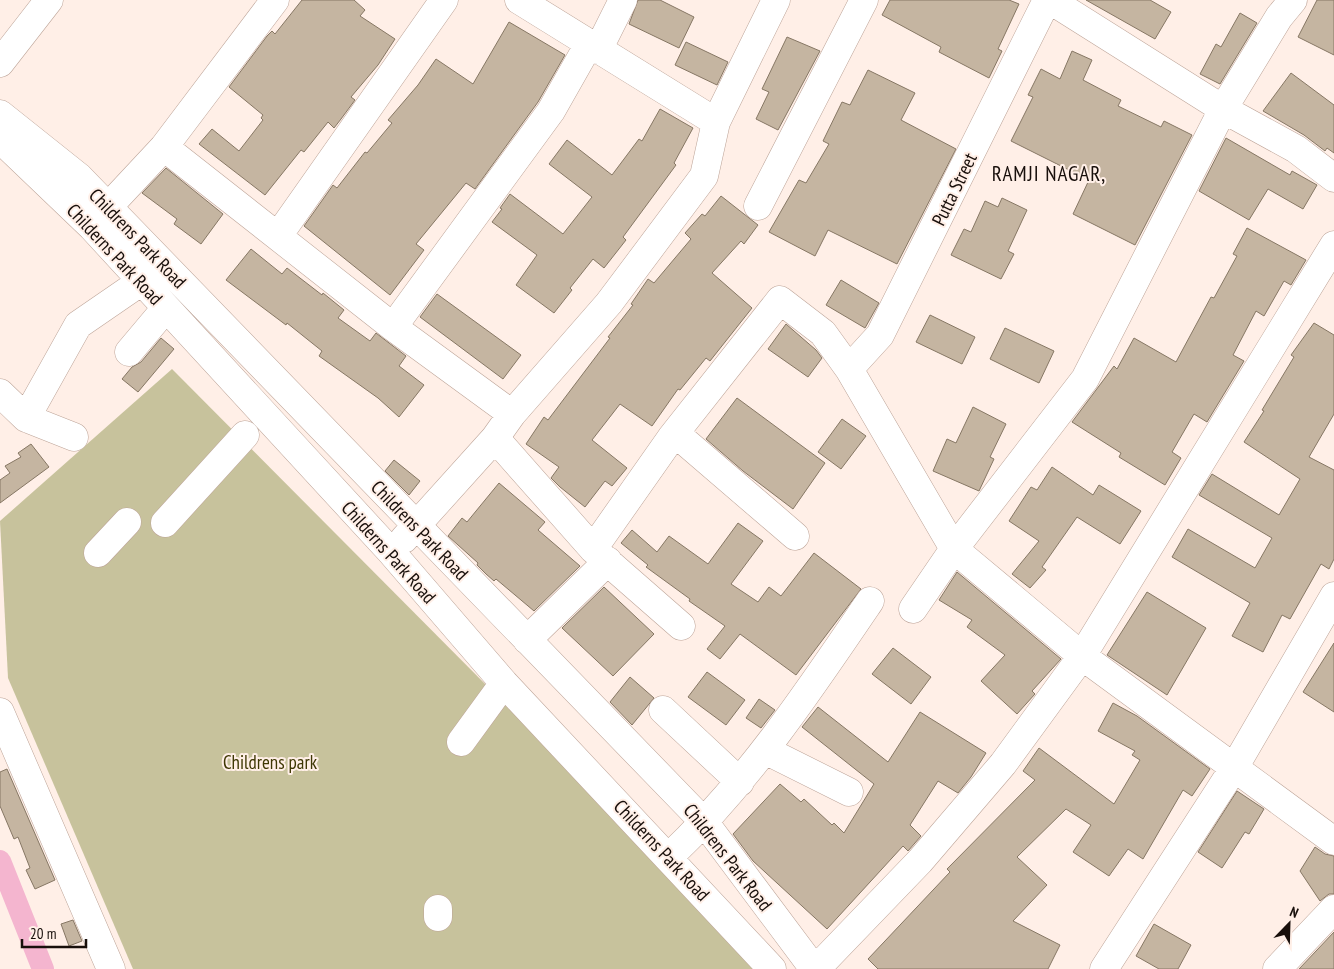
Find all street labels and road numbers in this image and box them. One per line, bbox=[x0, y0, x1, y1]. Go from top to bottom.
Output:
street label: Putta Street bbox=[926, 148, 982, 229]
street label: Childrens Park Road bbox=[84, 183, 192, 293]
street label: Childerns Park Road bbox=[62, 198, 168, 310]
street label: Childrens Park Road bbox=[366, 475, 474, 585]
street label: Childerns Park Road bbox=[337, 496, 441, 608]
street label: Childerns Park Road bbox=[609, 794, 715, 906]
street label: Childrens Park Road bbox=[679, 798, 777, 916]

